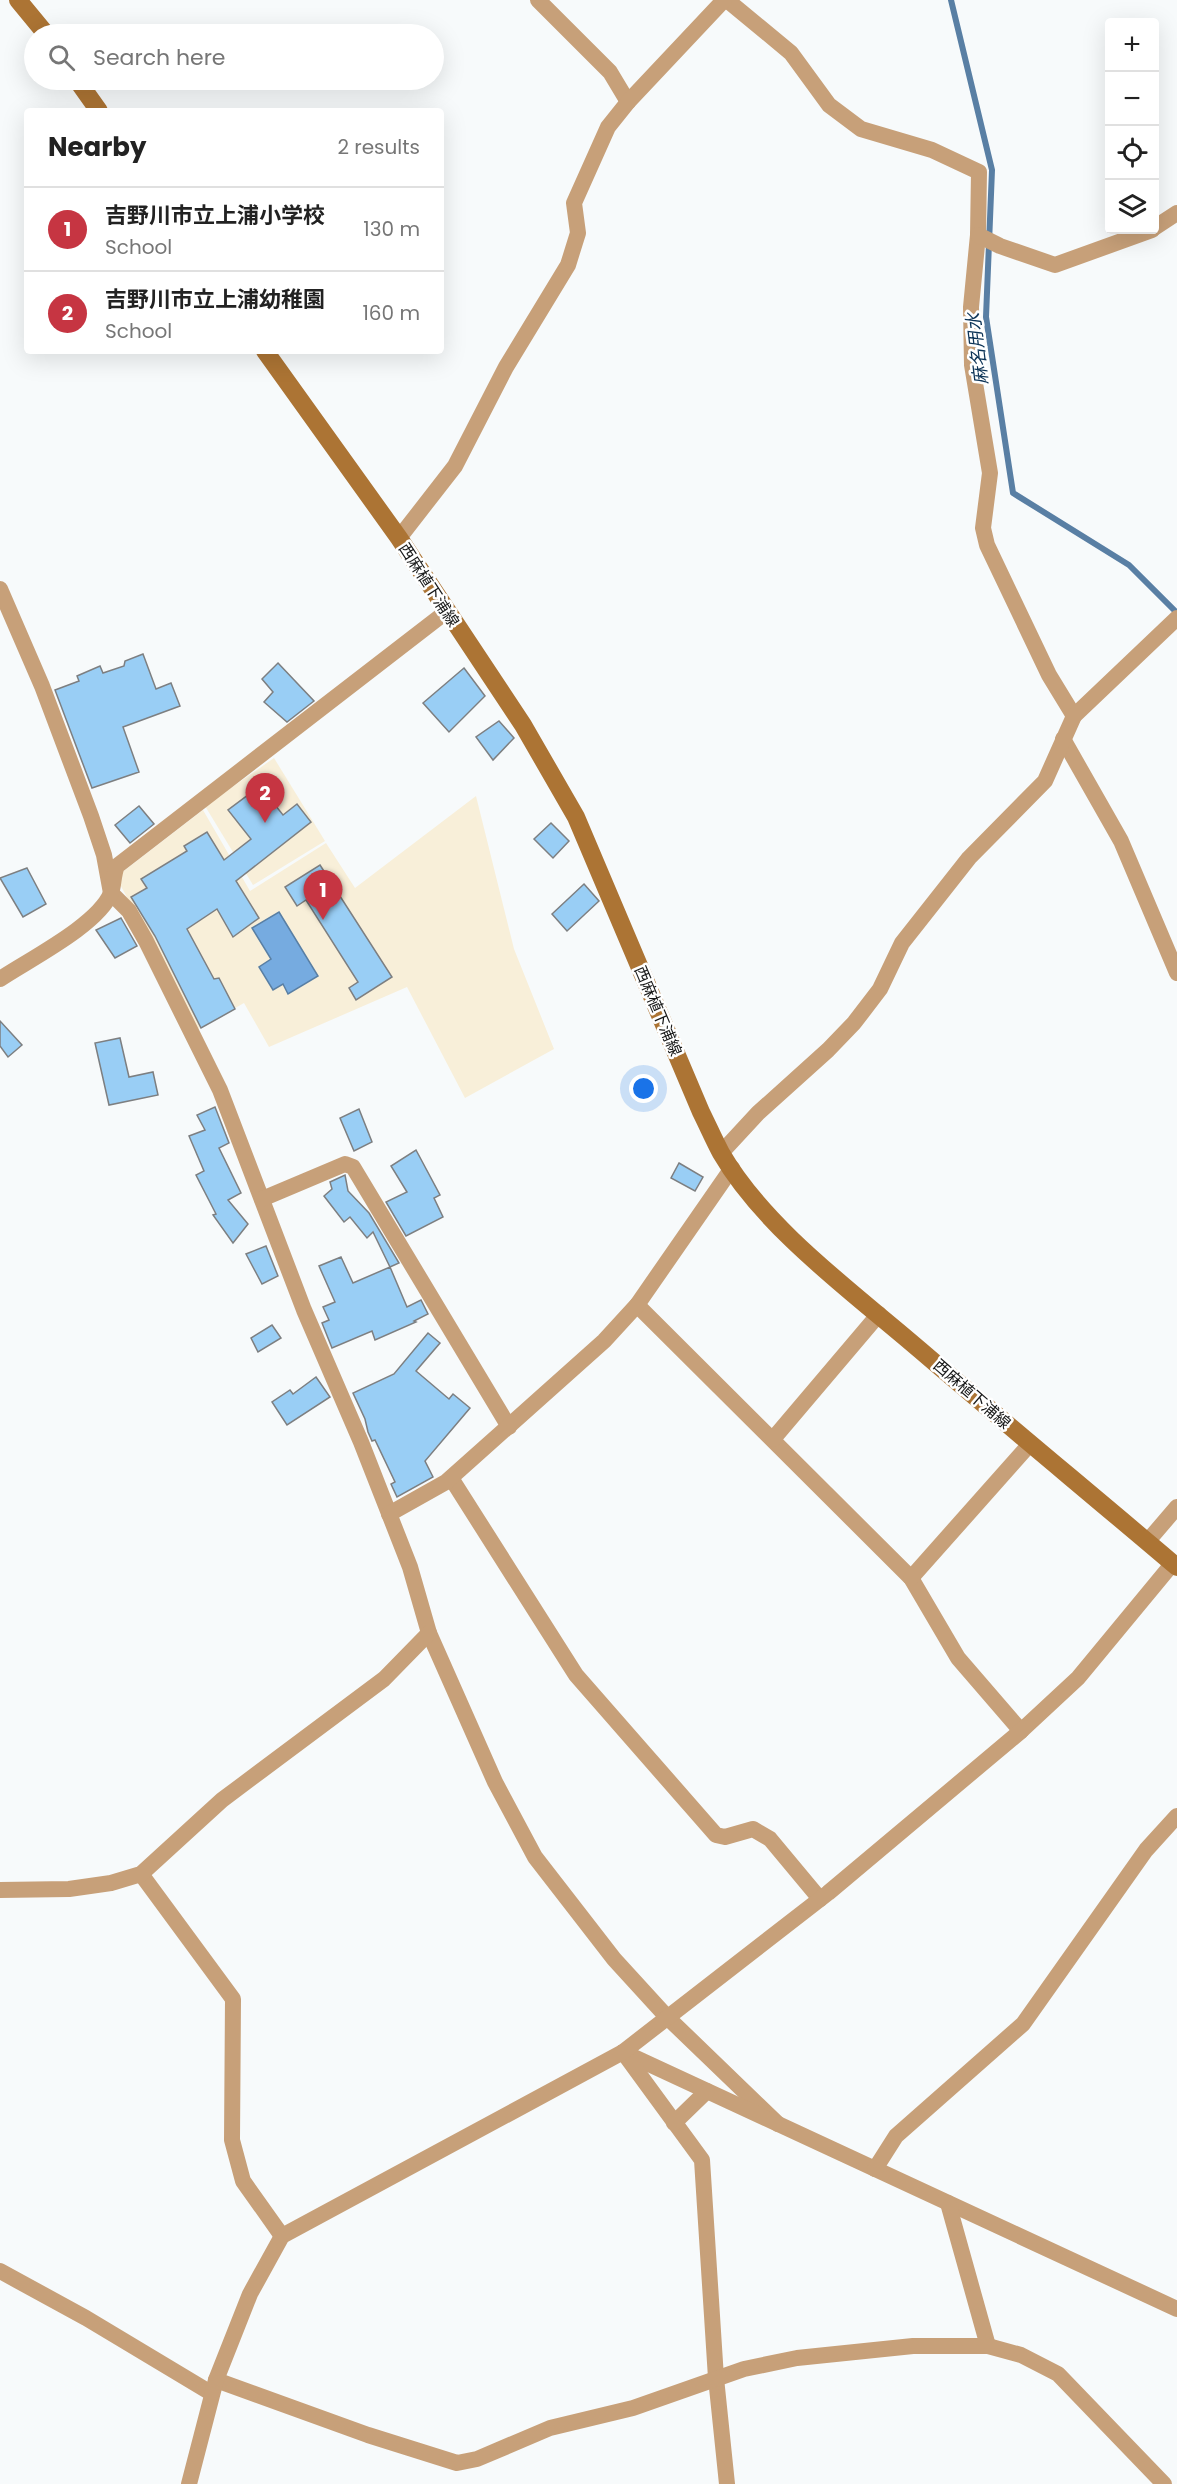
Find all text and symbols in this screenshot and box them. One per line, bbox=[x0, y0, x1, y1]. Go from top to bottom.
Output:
map controls bbox=[1105, 18, 1159, 234]
button: + bbox=[1105, 18, 1159, 72]
search box bbox=[24, 24, 444, 90]
icon: search bbox=[45, 41, 78, 74]
text: Search here bbox=[93, 42, 226, 73]
button: − bbox=[1105, 72, 1159, 126]
button: locate bbox=[1105, 126, 1159, 180]
text: Nearby bbox=[48, 129, 146, 165]
text: 2 results bbox=[337, 133, 420, 161]
button: layers bbox=[1105, 180, 1159, 234]
text: 吉野川市立上浦小学校 bbox=[105, 200, 325, 231]
text: 1 bbox=[64, 215, 71, 243]
text: 130 m bbox=[363, 215, 420, 243]
text: School bbox=[105, 233, 172, 261]
text: 吉野川市立上浦幼稚園 bbox=[105, 284, 325, 315]
text: 2 bbox=[62, 299, 73, 327]
text: 160 m bbox=[362, 299, 420, 327]
water label: 麻名用水 bbox=[960, 310, 994, 386]
text: School bbox=[105, 317, 172, 345]
street label: 西麻植下浦線 bbox=[393, 538, 465, 632]
pin: 2 bbox=[246, 774, 284, 823]
pin: 1 bbox=[304, 870, 342, 920]
street label: 西麻植下浦線 bbox=[629, 962, 687, 1060]
your location bbox=[629, 1074, 658, 1103]
street label: 西麻植下浦線 bbox=[928, 1354, 1016, 1434]

